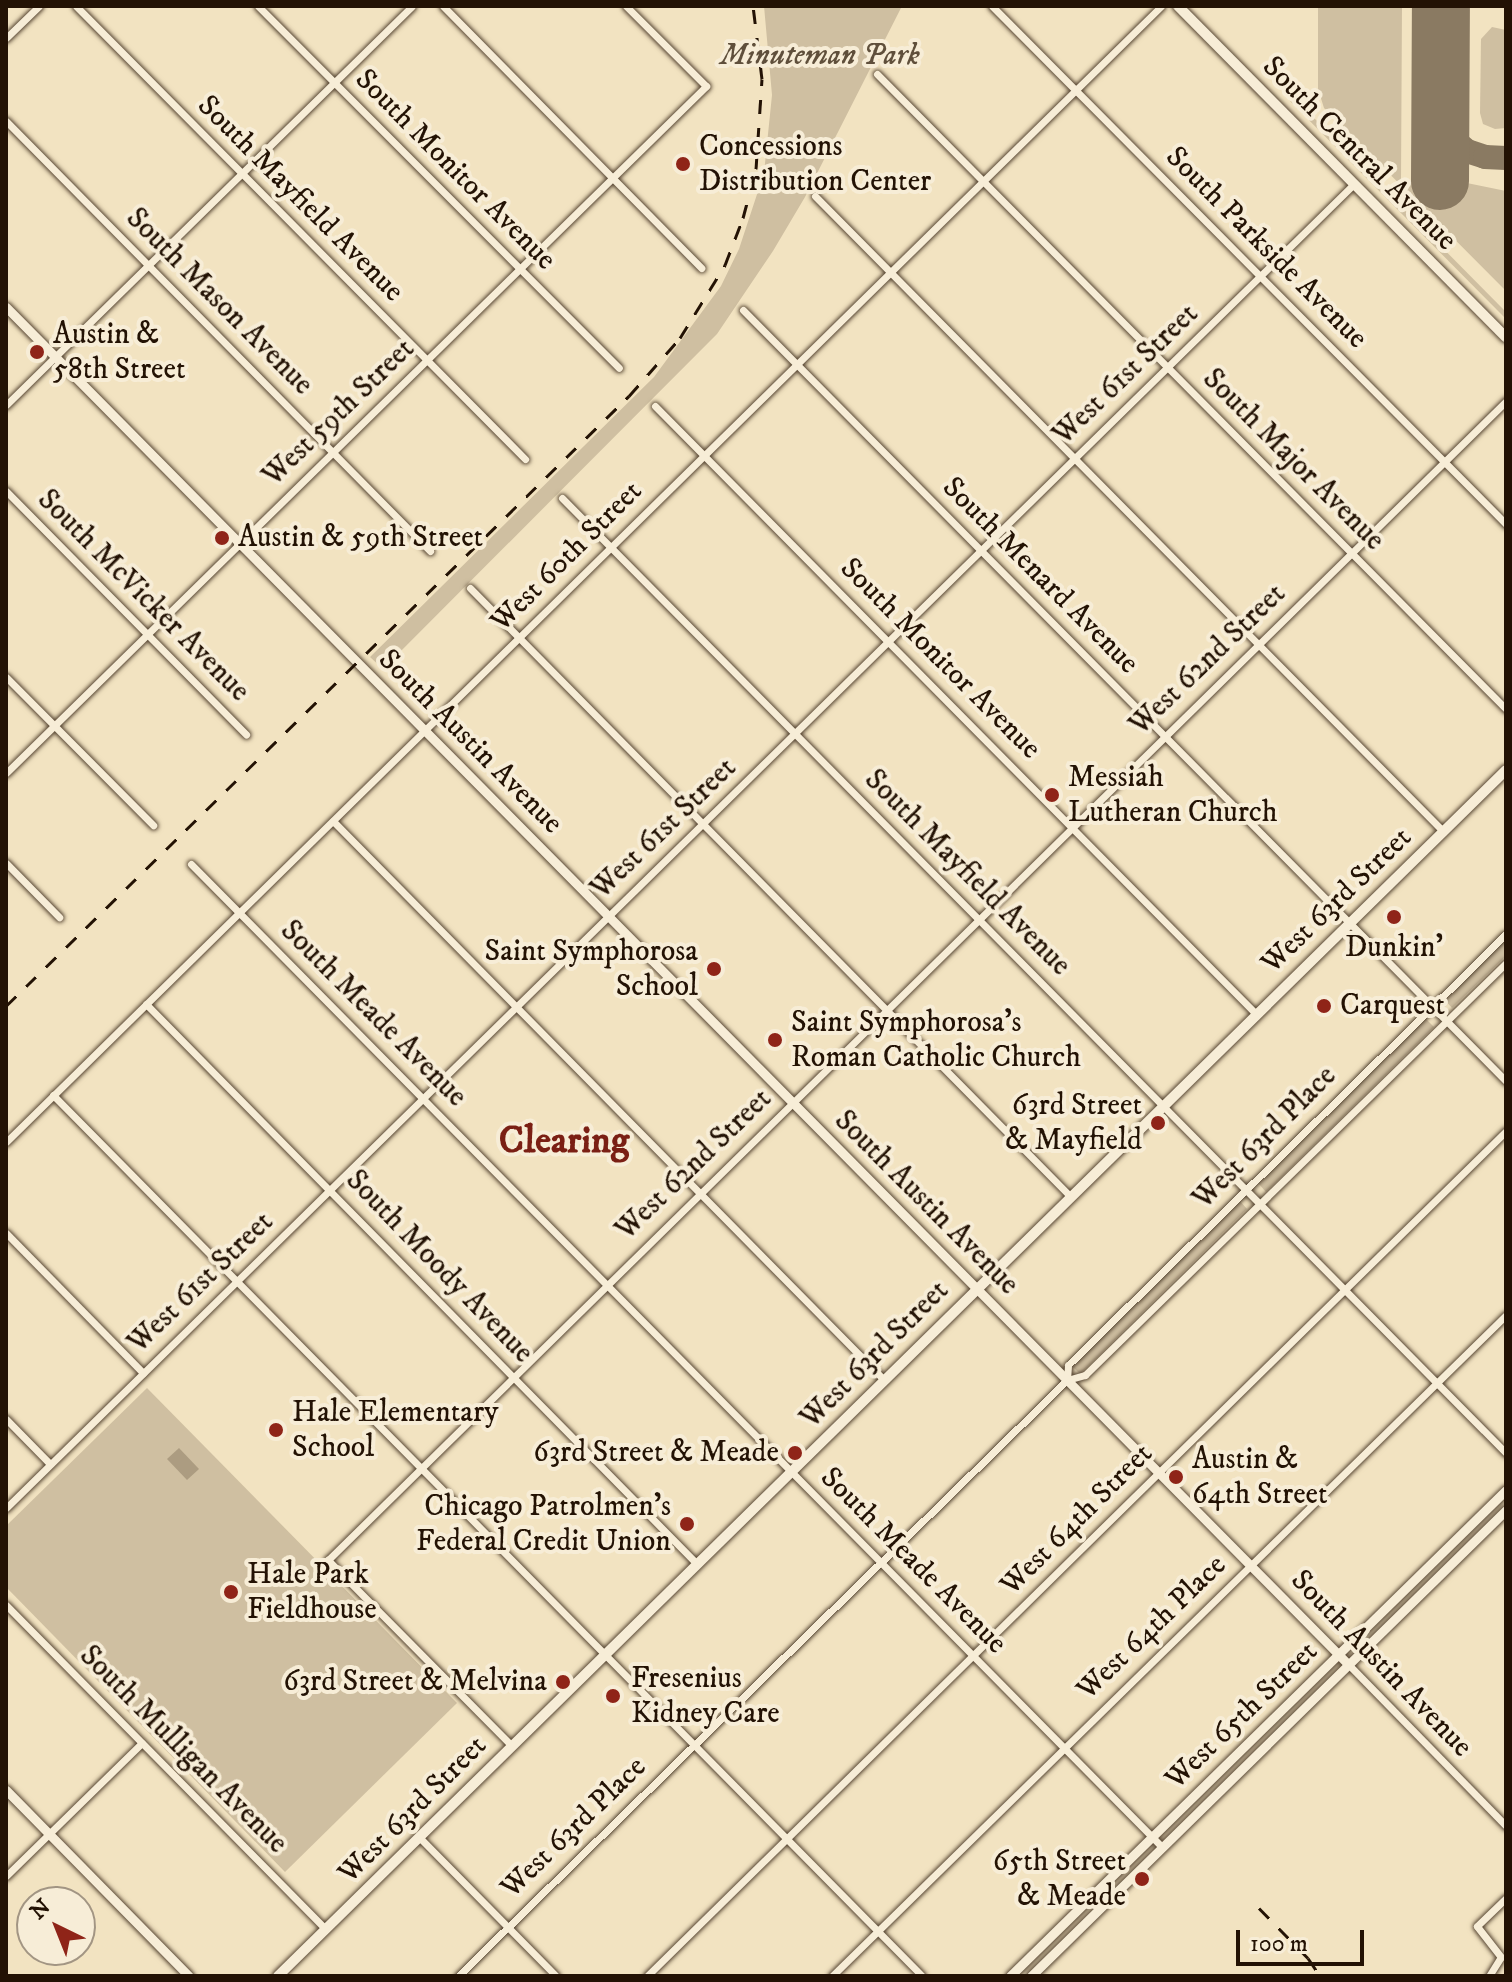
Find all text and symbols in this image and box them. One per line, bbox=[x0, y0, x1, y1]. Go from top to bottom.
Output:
park label: Minuteman Park bbox=[720, 38, 920, 74]
street label: South Central Avenue bbox=[1254, 49, 1464, 259]
street label: South Monitor Avenue bbox=[347, 62, 563, 278]
street label: South Mayfield Avenue bbox=[189, 88, 411, 310]
place label: Concessions Distribution Center bbox=[699, 129, 931, 200]
street label: South Parkside Avenue bbox=[1158, 140, 1374, 356]
marker: Concessions Distribution Center bbox=[674, 155, 692, 173]
street label: South Mason Avenue bbox=[118, 201, 320, 403]
street label: West 61st Street bbox=[1046, 297, 1206, 453]
place label: Austin & 58th Street bbox=[53, 317, 186, 388]
street label: West 59th Street bbox=[256, 332, 422, 494]
marker: Austin & 58th Street bbox=[28, 343, 46, 361]
street label: South Major Avenue bbox=[1195, 362, 1391, 558]
street label: South Menard Avenue bbox=[934, 470, 1146, 682]
street label: West 60th Street bbox=[484, 474, 650, 640]
street label: South McVicker Avenue bbox=[29, 482, 257, 710]
place label: Austin & 59th Street bbox=[238, 520, 483, 556]
marker: Austin & 59th Street bbox=[213, 529, 231, 547]
street label: South Monitor Avenue bbox=[832, 551, 1048, 767]
street label: West 62nd Street bbox=[1123, 577, 1293, 743]
street label: South Austin Avenue bbox=[370, 642, 570, 842]
street label: West 61st Street bbox=[584, 751, 744, 907]
place label: Messiah Lutheran Church bbox=[1068, 760, 1277, 830]
street label: South Mayfield Avenue bbox=[856, 762, 1078, 984]
marker: Messiah Lutheran Church bbox=[1043, 786, 1061, 804]
street label: West 63rd Street bbox=[1254, 820, 1420, 982]
marker: Dunkin' bbox=[1385, 908, 1403, 926]
street label: South Meade Avenue bbox=[272, 913, 474, 1115]
place label: Dunkin' bbox=[1345, 930, 1443, 966]
place label: Saint Symphorosa School bbox=[484, 934, 698, 1004]
marker: Saint Symphorosa School bbox=[705, 960, 723, 978]
place label: Carquest bbox=[1340, 988, 1445, 1024]
marker: Carquest bbox=[1315, 997, 1333, 1015]
place label: Saint Symphorosa's Roman Catholic Church bbox=[791, 1005, 1081, 1076]
marker: Saint Symphorosa's Roman Catholic Church bbox=[766, 1031, 784, 1049]
street label: West 63rd Place bbox=[1186, 1059, 1344, 1217]
street label: West 62nd Street bbox=[609, 1082, 779, 1248]
place label: 63rd Street & Mayfield bbox=[1005, 1088, 1142, 1158]
street label: South Austin Avenue bbox=[826, 1103, 1026, 1303]
marker: 63rd Street & Mayfield bbox=[1149, 1114, 1167, 1132]
district label: Clearing bbox=[499, 1119, 629, 1165]
street label: South Moody Avenue bbox=[338, 1163, 540, 1371]
street label: West 61st Street bbox=[121, 1205, 281, 1361]
street label: West 63rd Street bbox=[793, 1273, 957, 1437]
place label: Hale Elementary School bbox=[292, 1395, 498, 1466]
marker: Hale Elementary School bbox=[267, 1421, 285, 1439]
place label: 63rd Street & Meade bbox=[533, 1435, 779, 1471]
street label: West 64th Street bbox=[994, 1437, 1160, 1603]
place label: Austin & 64th Street bbox=[1192, 1442, 1328, 1512]
marker: 63rd Street & Meade bbox=[786, 1444, 804, 1462]
street label: South Meade Avenue bbox=[812, 1460, 1014, 1662]
marker: Austin & 64th Street bbox=[1167, 1468, 1185, 1486]
place label: Chicago Patrolmen's Federal Credit Union bbox=[416, 1489, 671, 1560]
marker: Chicago Patrolmen's Federal Credit Union bbox=[678, 1515, 696, 1533]
street label: West 64th Place bbox=[1070, 1548, 1234, 1708]
place label: Hale Park Fieldhouse bbox=[247, 1557, 377, 1628]
street label: South Austin Avenue bbox=[1283, 1563, 1479, 1765]
marker: Hale Park Fieldhouse bbox=[222, 1583, 240, 1601]
street label: West 65th Street bbox=[1158, 1634, 1326, 1798]
street label: South Mulligan Avenue bbox=[71, 1638, 295, 1862]
place label: Fresenius Kidney Care bbox=[631, 1661, 780, 1732]
place label: 63rd Street & Melvina bbox=[283, 1664, 547, 1700]
marker: 63rd Street & Melvina bbox=[554, 1673, 572, 1691]
marker: Fresenius Kidney Care bbox=[602, 1685, 624, 1707]
street label: West 63rd Street bbox=[331, 1728, 495, 1892]
street label: West 63rd Place bbox=[494, 1750, 654, 1906]
place label: 65th Street & Meade bbox=[993, 1844, 1126, 1914]
marker: 65th Street & Meade bbox=[1133, 1870, 1151, 1888]
north arrow bbox=[16, 1886, 96, 1966]
text: N bbox=[25, 1894, 56, 1926]
scale bar bbox=[1240, 1914, 1368, 1964]
text: 100 m bbox=[1250, 1929, 1308, 1959]

